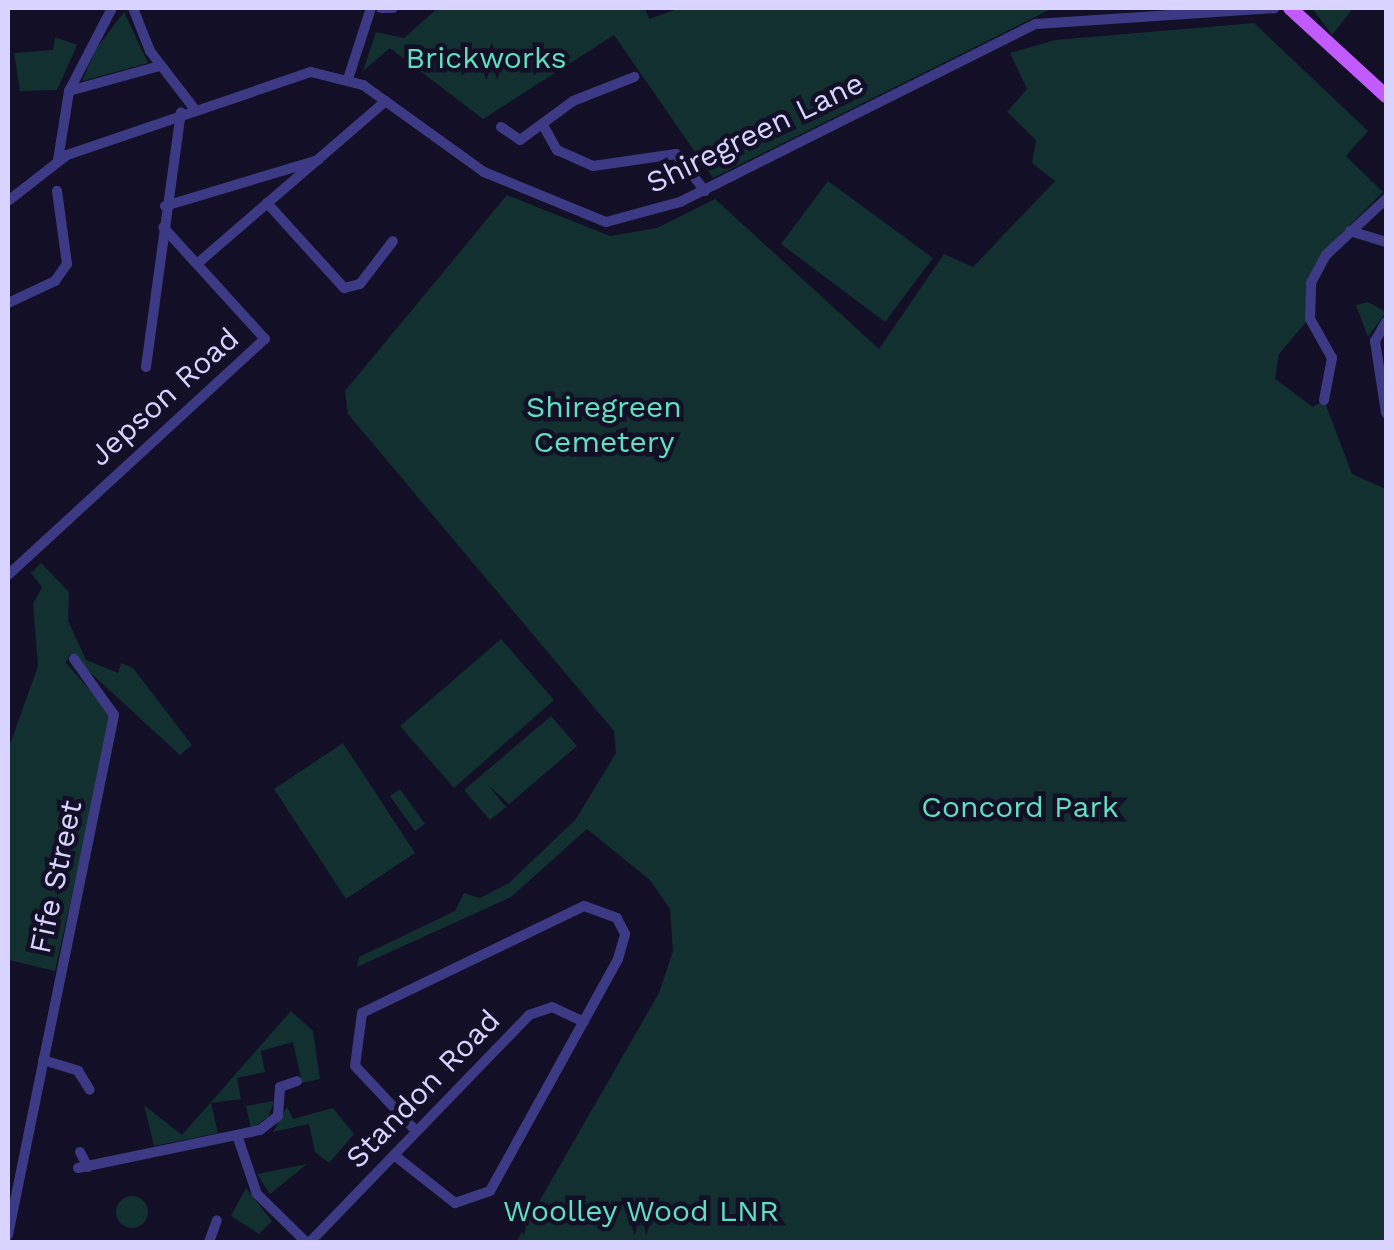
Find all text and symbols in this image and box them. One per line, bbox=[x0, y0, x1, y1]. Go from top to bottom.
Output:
park label: Brickworks bbox=[406, 40, 566, 76]
street label: Shiregreen Lane bbox=[641, 65, 869, 201]
street label: Jepson Road bbox=[82, 320, 246, 474]
park label: Shiregreen Cemetery bbox=[526, 389, 682, 460]
park label: Concord Park bbox=[921, 789, 1119, 825]
street label: Fife Street bbox=[22, 797, 90, 957]
street label: Standon Road bbox=[338, 1002, 508, 1176]
park label: Woolley Wood LNR bbox=[502, 1193, 780, 1229]

